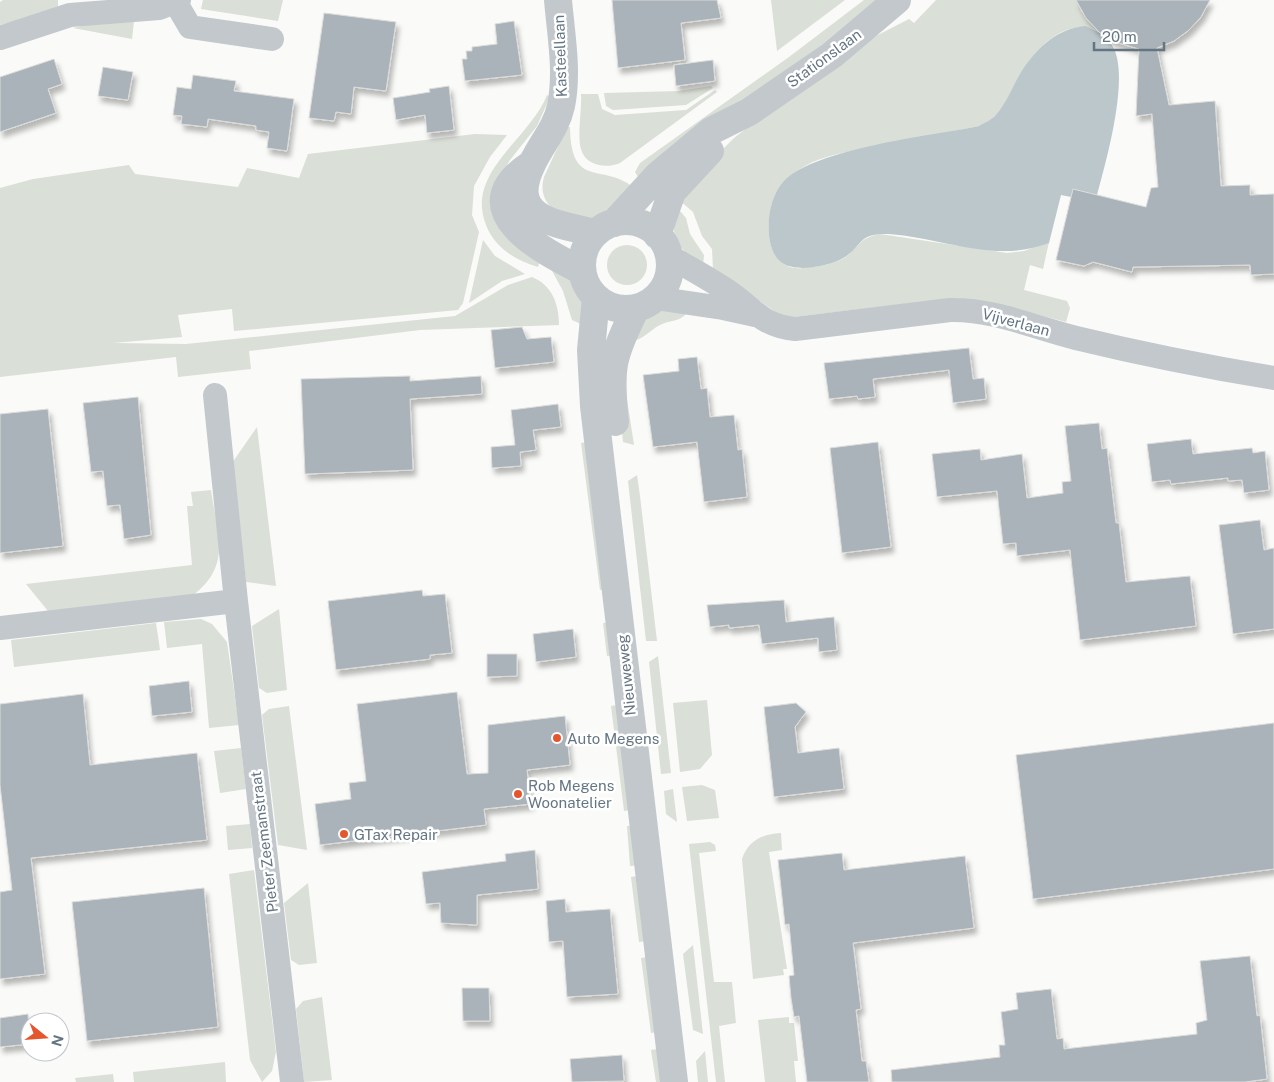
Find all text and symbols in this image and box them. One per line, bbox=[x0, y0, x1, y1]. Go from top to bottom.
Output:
street label: Kasteellaan bbox=[550, 15, 570, 97]
scale bar bbox=[1094, 20, 1164, 52]
street label: Stationslaan bbox=[784, 25, 864, 91]
text: 20 m bbox=[1102, 28, 1137, 45]
street label: Vijverlaan bbox=[980, 305, 1052, 339]
street label: Nieuweweg bbox=[613, 634, 639, 716]
place label: Auto Megens bbox=[567, 730, 659, 747]
marker: Auto Megens bbox=[551, 732, 563, 744]
street label: Pieter Zeemanstraat bbox=[247, 770, 281, 914]
place label: Rob Megens Woonatelier bbox=[528, 777, 614, 811]
marker: Rob Megens Woonatelier bbox=[512, 788, 524, 800]
place label: GTax Repair bbox=[354, 826, 438, 843]
marker: GTax Repair bbox=[338, 828, 350, 840]
north arrow bbox=[20, 1012, 70, 1062]
text: N bbox=[48, 1033, 67, 1048]

